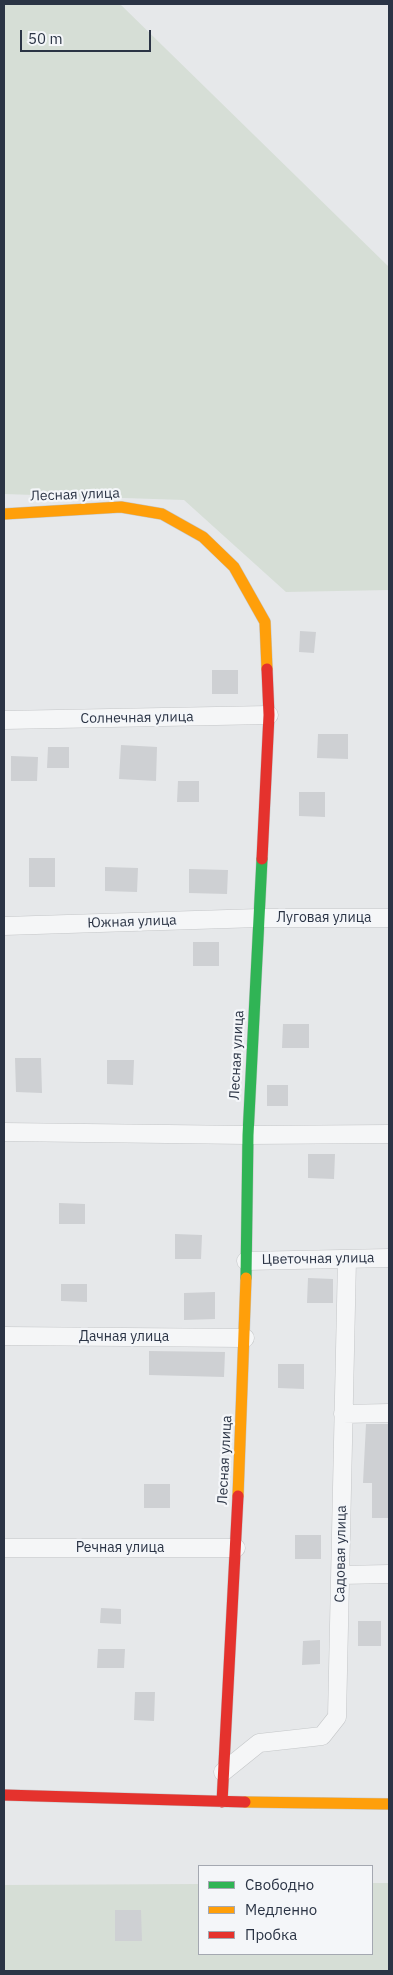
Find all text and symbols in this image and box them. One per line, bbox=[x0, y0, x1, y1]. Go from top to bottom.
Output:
scale bar bbox=[22, 20, 154, 52]
text: 50 m bbox=[28, 29, 63, 48]
street label: Лесная улица bbox=[30, 485, 120, 505]
street label: Солнечная улица bbox=[80, 709, 194, 727]
street label: Луговая улица bbox=[276, 910, 372, 926]
street label: Южная улица bbox=[87, 912, 177, 932]
street label: Лесная улица bbox=[226, 1010, 248, 1100]
street label: Цветочная улица bbox=[262, 1250, 374, 1268]
street label: Дачная улица bbox=[79, 1329, 169, 1345]
street label: Лесная улица bbox=[214, 1415, 236, 1505]
street label: Садовая улица bbox=[332, 1505, 350, 1603]
street label: Речная улица bbox=[76, 1540, 164, 1556]
legend bbox=[198, 1865, 373, 1955]
text: Свободно bbox=[245, 1875, 314, 1894]
text: Медленно bbox=[245, 1900, 317, 1919]
text: Пробка bbox=[245, 1925, 297, 1944]

